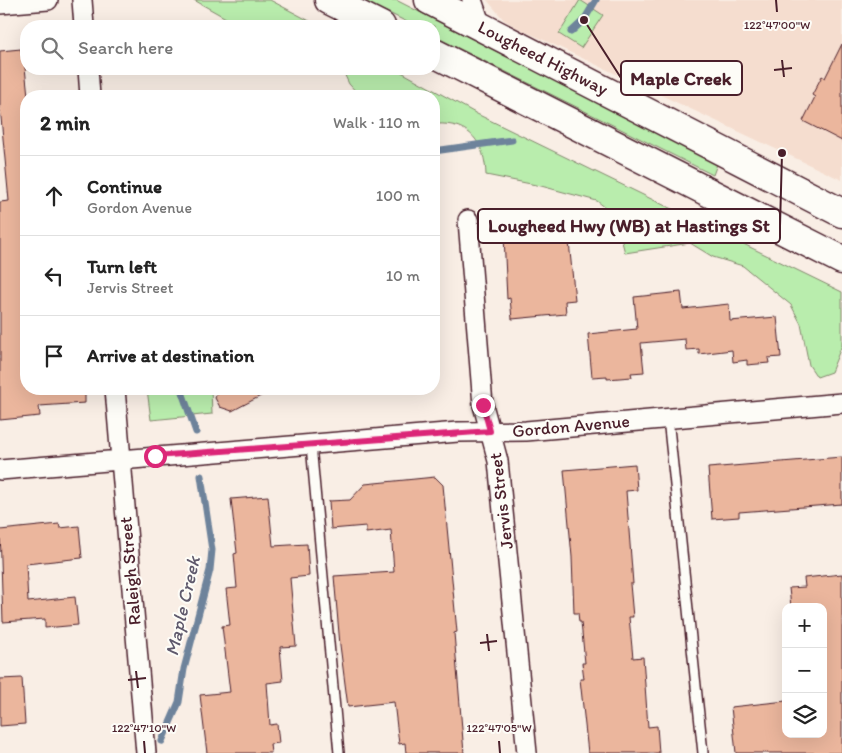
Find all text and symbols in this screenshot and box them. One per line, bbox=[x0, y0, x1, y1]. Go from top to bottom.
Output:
street label: Lougheed Highway bbox=[474, 16, 612, 101]
text: 122°47'00"W bbox=[744, 18, 810, 32]
search box bbox=[20, 20, 440, 75]
icon: search bbox=[38, 34, 66, 62]
text: Search here bbox=[78, 36, 173, 59]
callout: Maple Creek bbox=[621, 61, 742, 95]
text: Maple Creek bbox=[630, 67, 732, 90]
text: 2 min bbox=[40, 110, 90, 135]
text: Walk · 110 m bbox=[333, 113, 420, 132]
text: Continue bbox=[87, 175, 162, 198]
icon: ahead bbox=[40, 182, 68, 210]
text: 100 m bbox=[376, 186, 420, 205]
text: Gordon Avenue bbox=[87, 198, 192, 217]
callout: Lougheed Hwy (WB) at Hastings St bbox=[478, 209, 780, 243]
text: Lougheed Hwy (WB) at Hastings St bbox=[488, 214, 770, 237]
text: Turn left bbox=[87, 255, 157, 278]
icon: left bbox=[40, 262, 68, 290]
text: 10 m bbox=[386, 266, 420, 285]
text: Jervis Street bbox=[87, 278, 174, 297]
icon: arrive bbox=[40, 342, 68, 370]
text: Arrive at destination bbox=[87, 344, 254, 367]
route end bbox=[472, 394, 495, 417]
street label: Gordon Avenue bbox=[511, 410, 631, 442]
route start bbox=[144, 445, 167, 468]
street label: Jervis Street bbox=[484, 451, 518, 551]
street label: Raleigh Street bbox=[114, 516, 146, 626]
water label: Maple Creek bbox=[160, 553, 205, 658]
map controls bbox=[782, 603, 827, 738]
button: + bbox=[782, 603, 827, 648]
button: − bbox=[782, 648, 827, 693]
button: layers bbox=[782, 693, 827, 738]
text: 122°47'10"W bbox=[112, 721, 176, 735]
text: 122°47'05"W bbox=[466, 721, 532, 735]

